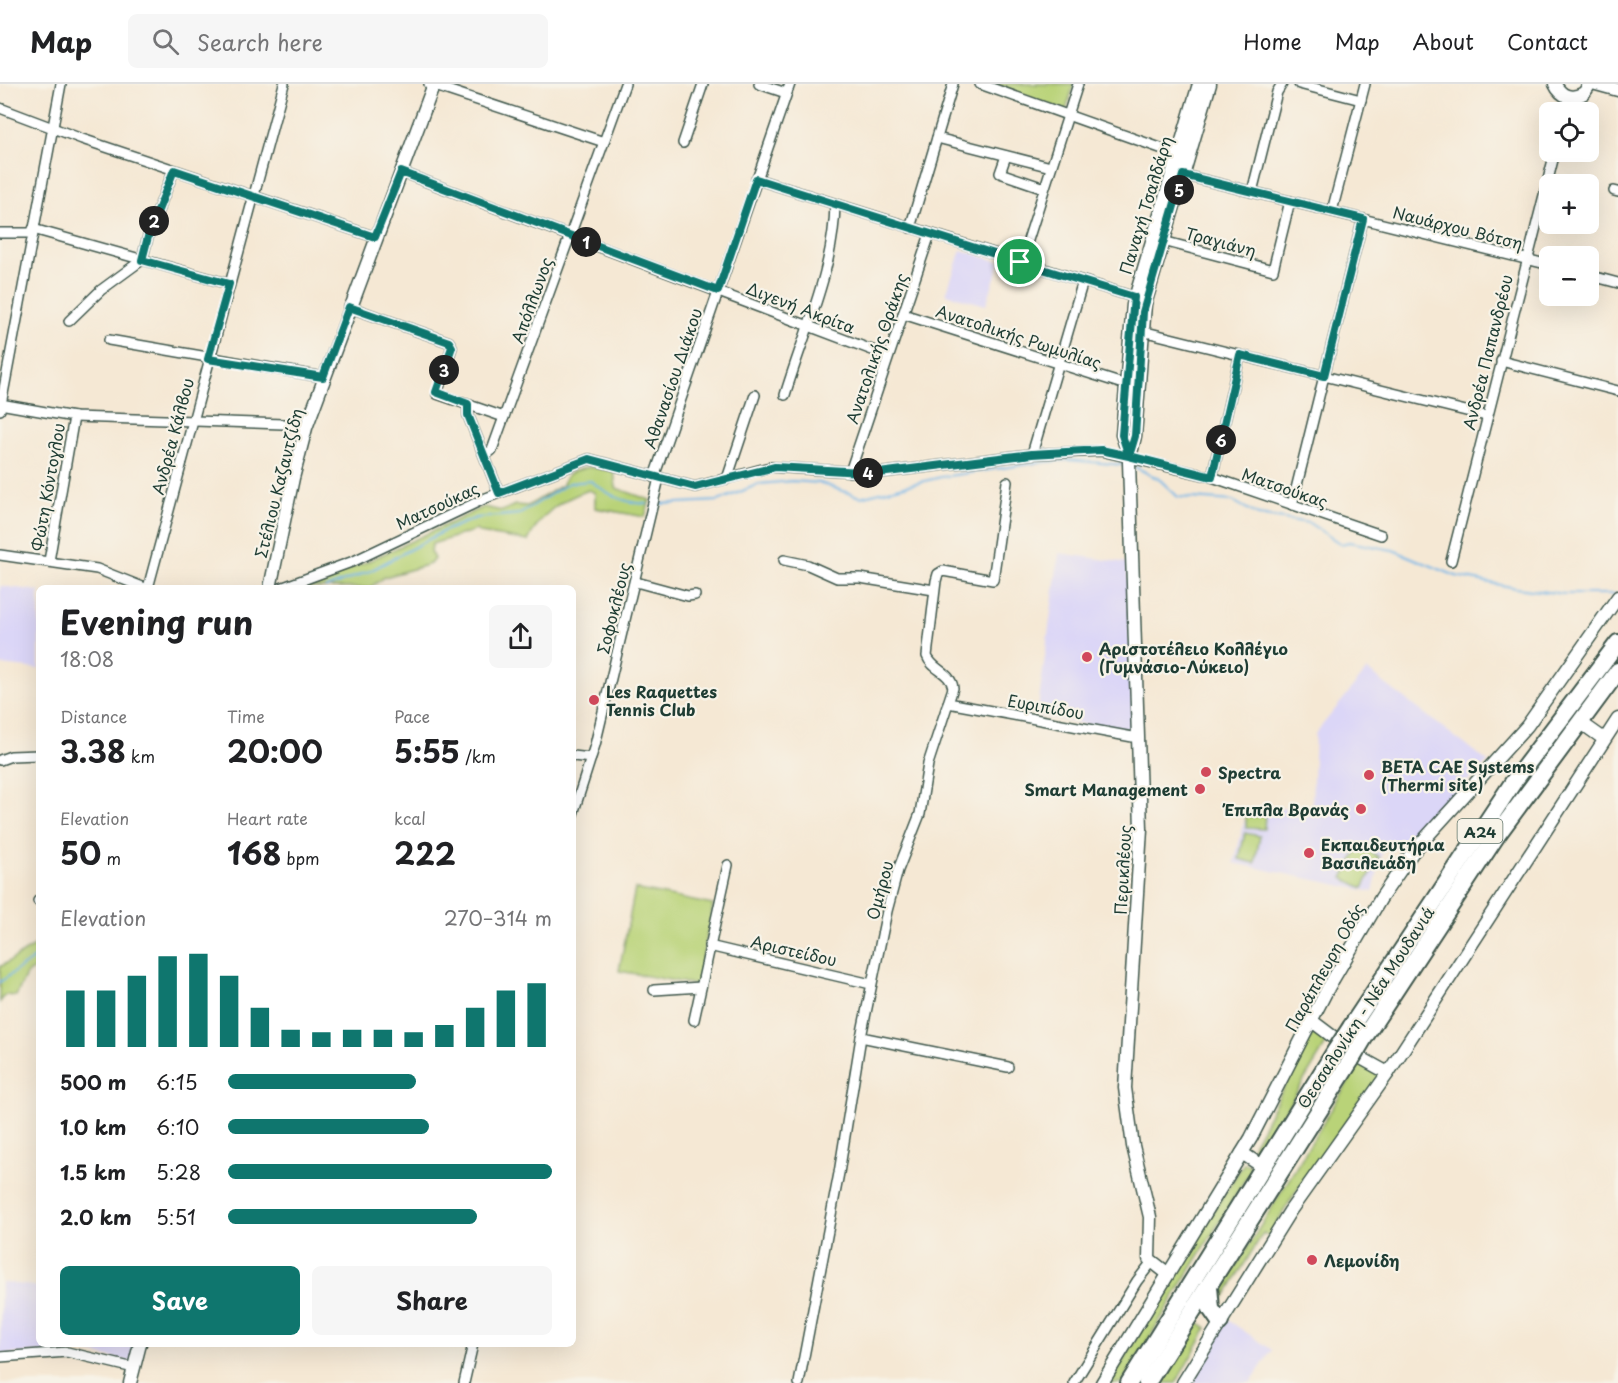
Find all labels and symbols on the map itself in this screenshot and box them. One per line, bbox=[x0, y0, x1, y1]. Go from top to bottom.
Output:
street label: Παναγή Τσαλδάρη bbox=[1113, 133, 1177, 277]
pin: 5 bbox=[1164, 175, 1194, 205]
street label: Ναυάρχου Βότση bbox=[1391, 199, 1525, 255]
pin: 2 bbox=[139, 206, 169, 236]
street label: Τραγιάνη bbox=[1183, 220, 1259, 262]
pin: 1 bbox=[571, 227, 601, 257]
pin bbox=[994, 236, 1045, 287]
street label: Απόλλωνος bbox=[504, 254, 558, 346]
street label: Ανατολικής Θράκης bbox=[839, 269, 913, 427]
street label: Ανδρέα Παπανδρέου bbox=[1456, 272, 1518, 432]
street label: Διγενή Ακρίτα bbox=[743, 275, 859, 339]
street label: Ανατολικής Ρωμυλίας bbox=[933, 298, 1105, 374]
street label: Αθανασίου Διάκου bbox=[637, 304, 707, 452]
pin: 3 bbox=[429, 355, 459, 385]
street label: Ανδρέα Κάλβου bbox=[145, 375, 199, 497]
street label: Στέλιου Καζαντζίδη bbox=[248, 406, 308, 560]
street label: Φώτη Κόντογλου bbox=[24, 421, 70, 553]
pin: 6 bbox=[1206, 425, 1236, 455]
pin: 4 bbox=[853, 458, 883, 488]
street label: Ματσούκας bbox=[1239, 461, 1331, 513]
street label: Ματσούκας bbox=[391, 475, 483, 535]
street label: Σοφοκλέους bbox=[590, 560, 636, 656]
place label: Αριστοτέλειο Κολλέγιο (Γυμνάσιο-Λύκειο) bbox=[1099, 636, 1288, 678]
marker: Αριστοτέλειο Κολλέγιο (Γυμνάσιο-Λύκειο) bbox=[1080, 650, 1094, 664]
place label: Les Raquettes Tennis Club bbox=[606, 679, 717, 721]
street label: Ευριπίδου bbox=[1006, 687, 1086, 725]
marker: Les Raquettes Tennis Club bbox=[587, 693, 601, 707]
place label: BETA CAE Systems (Thermi site) bbox=[1381, 754, 1535, 796]
place label: Spectra bbox=[1218, 760, 1281, 784]
marker: Spectra bbox=[1199, 765, 1213, 779]
marker: BETA CAE Systems (Thermi site) bbox=[1362, 768, 1376, 782]
place label: Smart Management bbox=[1024, 777, 1188, 801]
marker: Smart Management bbox=[1193, 782, 1207, 796]
place label: Έπιπλα Βρανάς bbox=[1221, 797, 1349, 821]
marker: Έπιπλα Βρανάς bbox=[1354, 802, 1368, 816]
road number: Α24 bbox=[1458, 819, 1502, 843]
street label: Περικλέους bbox=[1108, 824, 1136, 916]
place label: Εκπαιδευτήρια Βασιλειάδη bbox=[1321, 832, 1445, 874]
marker: Εκπαιδευτήρια Βασιλειάδη bbox=[1302, 846, 1316, 860]
street label: Ομήρου bbox=[860, 858, 898, 922]
street label: Παράπλευρη Οδός bbox=[1279, 898, 1369, 1036]
street label: Θεσσαλονίκη - Νέα Μουδανιά bbox=[1291, 901, 1440, 1113]
street label: Αριστείδου bbox=[749, 928, 839, 972]
place label: Λεμονίδη bbox=[1324, 1248, 1400, 1272]
marker: Λεμονίδη bbox=[1305, 1253, 1319, 1267]

